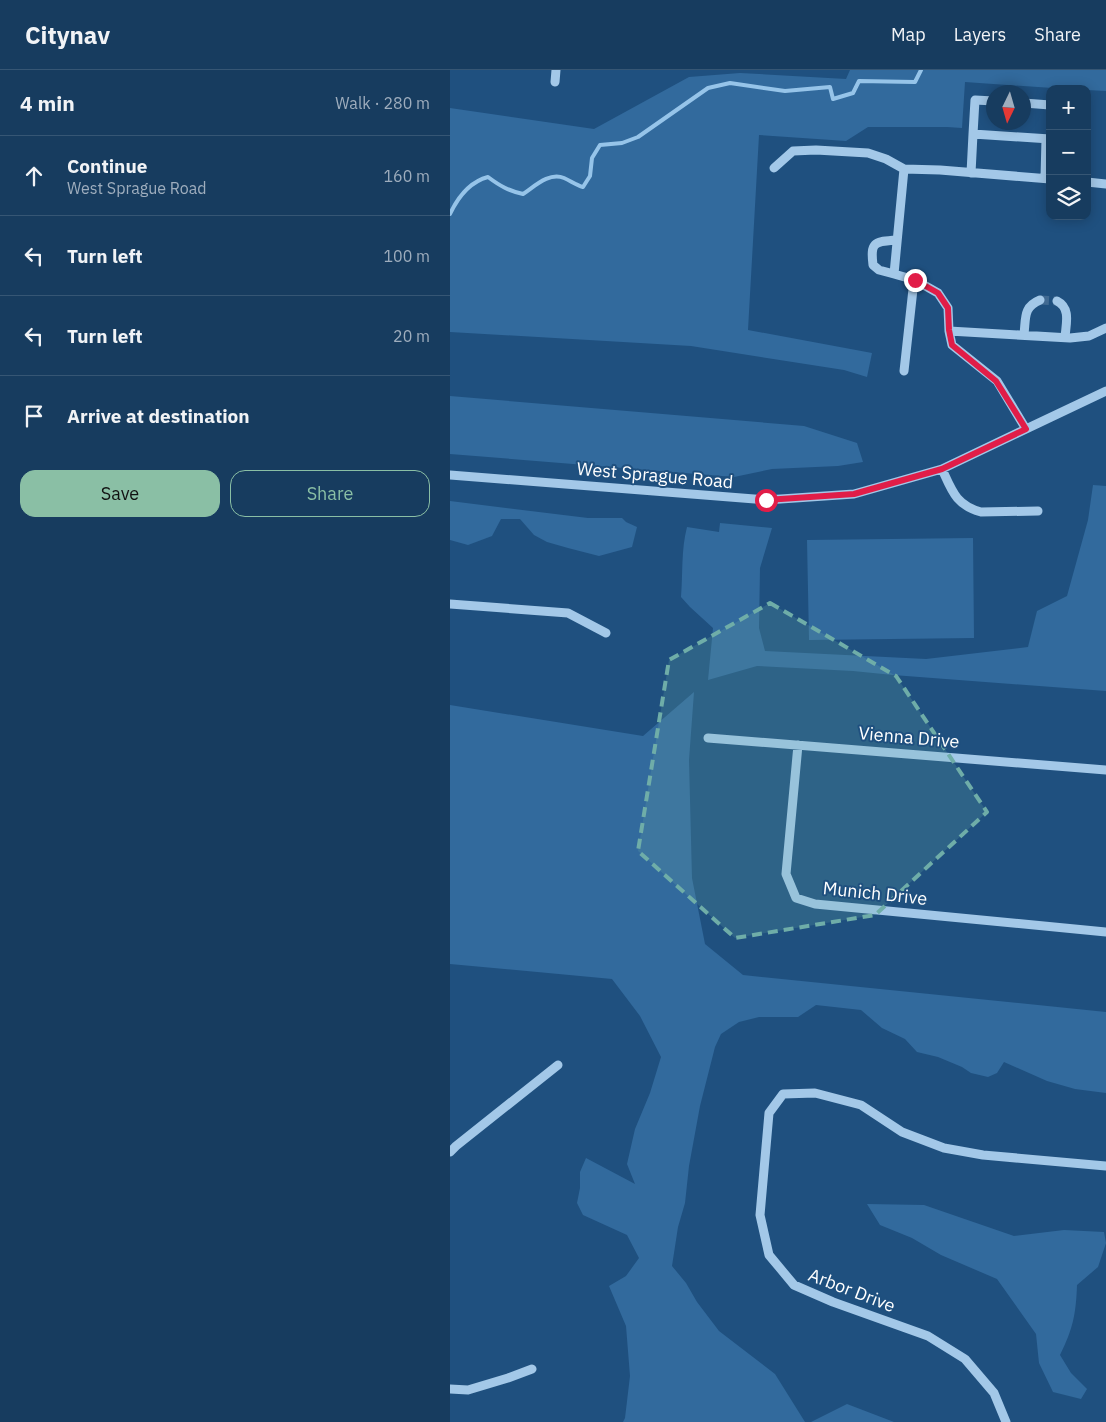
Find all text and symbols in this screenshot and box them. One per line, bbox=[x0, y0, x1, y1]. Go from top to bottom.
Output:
text: Citynav bbox=[25, 19, 110, 51]
text: Map bbox=[891, 23, 926, 46]
text: Layers bbox=[954, 23, 1006, 46]
text: Share bbox=[1034, 23, 1081, 46]
north arrow bbox=[986, 85, 1031, 130]
map controls bbox=[1046, 85, 1091, 220]
button: + bbox=[1046, 85, 1091, 130]
text: 4 min bbox=[20, 89, 75, 117]
text: Walk · 280 m bbox=[335, 93, 430, 113]
button: − bbox=[1046, 130, 1091, 175]
text: Continue bbox=[67, 154, 147, 178]
icon: ahead bbox=[20, 162, 48, 190]
text: 160 m bbox=[383, 166, 430, 186]
button: layers bbox=[1046, 175, 1091, 220]
text: West Sprague Road bbox=[67, 178, 207, 198]
icon: left bbox=[20, 242, 48, 270]
text: Turn left bbox=[67, 244, 143, 268]
text: 100 m bbox=[383, 246, 430, 266]
route end bbox=[904, 269, 927, 292]
icon: left bbox=[20, 322, 48, 350]
text: Turn left bbox=[67, 324, 143, 348]
text: 20 m bbox=[393, 326, 430, 346]
icon: arrive bbox=[20, 402, 48, 430]
text: Arrive at destination bbox=[67, 404, 250, 428]
street label: West Sprague Road bbox=[576, 457, 734, 493]
button: Save bbox=[20, 470, 220, 517]
button: Share bbox=[230, 470, 430, 517]
route start bbox=[755, 489, 778, 512]
street label: Vienna Drive bbox=[857, 721, 961, 753]
street label: Munich Drive bbox=[822, 876, 928, 910]
street label: Arbor Drive bbox=[805, 1263, 899, 1317]

